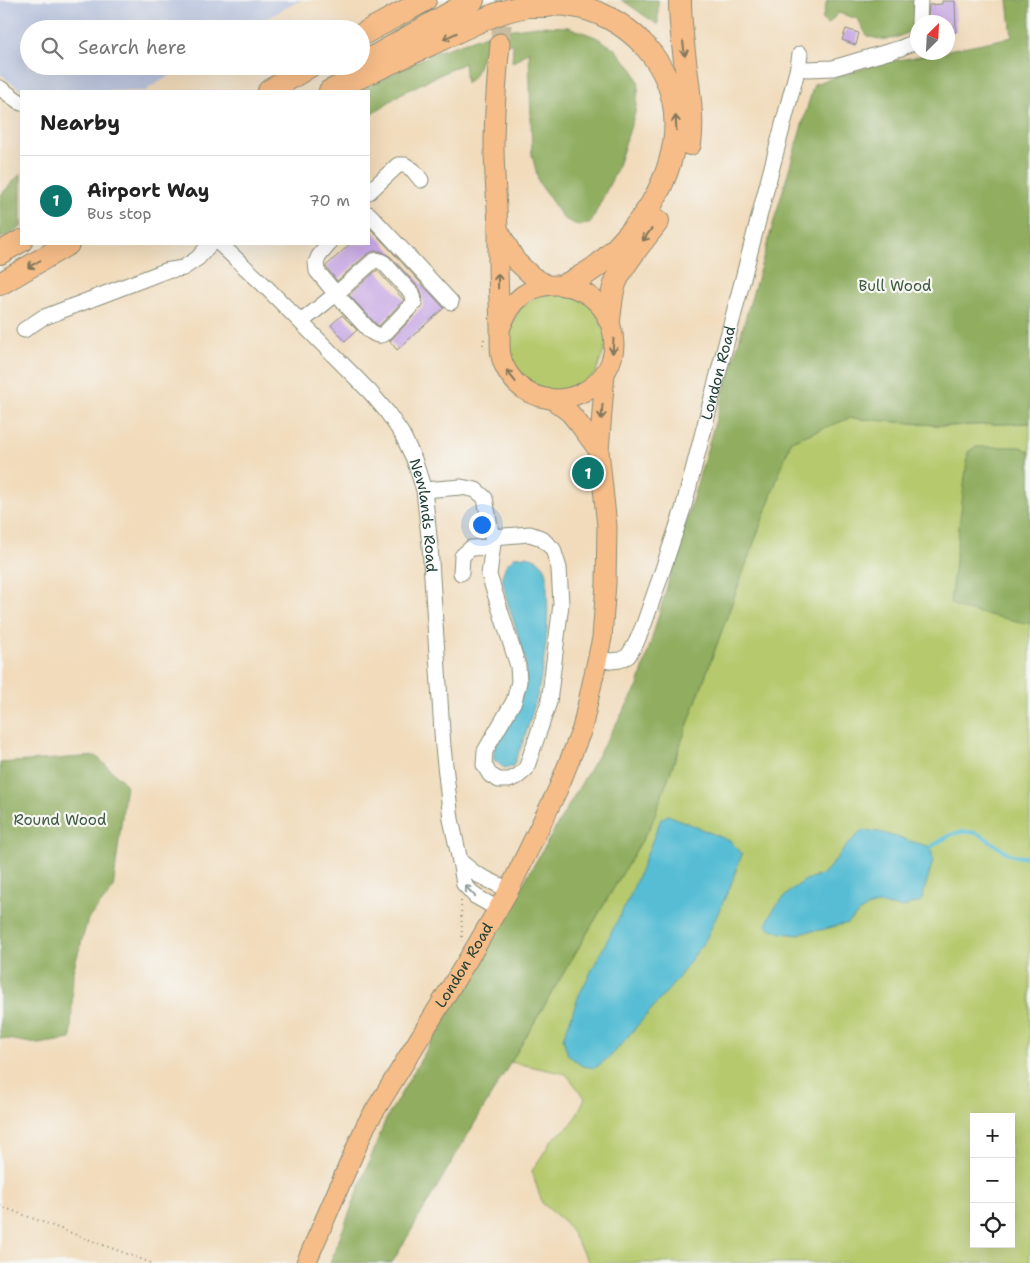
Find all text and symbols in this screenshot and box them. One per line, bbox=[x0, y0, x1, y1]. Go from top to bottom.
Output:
north arrow bbox=[910, 15, 955, 60]
search box bbox=[20, 20, 370, 75]
one-way arrow bbox=[443, 31, 458, 41]
icon: search bbox=[38, 34, 66, 62]
text: Search here bbox=[78, 35, 187, 60]
one-way arrow bbox=[679, 40, 689, 56]
text: Nearby bbox=[40, 109, 120, 137]
one-way arrow bbox=[671, 116, 680, 132]
text: Airport Way bbox=[87, 178, 209, 203]
text: 1 bbox=[52, 190, 60, 211]
text: 70 m bbox=[309, 190, 350, 211]
text: Bus stop bbox=[87, 203, 152, 224]
one-way arrow bbox=[642, 228, 653, 241]
one-way arrow bbox=[28, 260, 42, 270]
one-way arrow bbox=[493, 273, 503, 290]
park label: Bull Wood bbox=[858, 276, 932, 296]
street label: London Road bbox=[697, 323, 740, 422]
one-way arrow bbox=[608, 338, 618, 354]
one-way arrow bbox=[506, 370, 517, 383]
one-way arrow bbox=[597, 404, 607, 420]
pin: 1 bbox=[572, 454, 604, 492]
street label: Newlands Road bbox=[404, 456, 442, 574]
your location bbox=[469, 512, 495, 538]
park label: Round Wood bbox=[14, 810, 107, 830]
one-way arrow bbox=[464, 885, 476, 897]
street label: London Road bbox=[431, 918, 498, 1012]
map controls bbox=[970, 1113, 1015, 1248]
button: + bbox=[970, 1113, 1015, 1158]
button: − bbox=[970, 1158, 1015, 1203]
button: locate bbox=[970, 1203, 1015, 1248]

